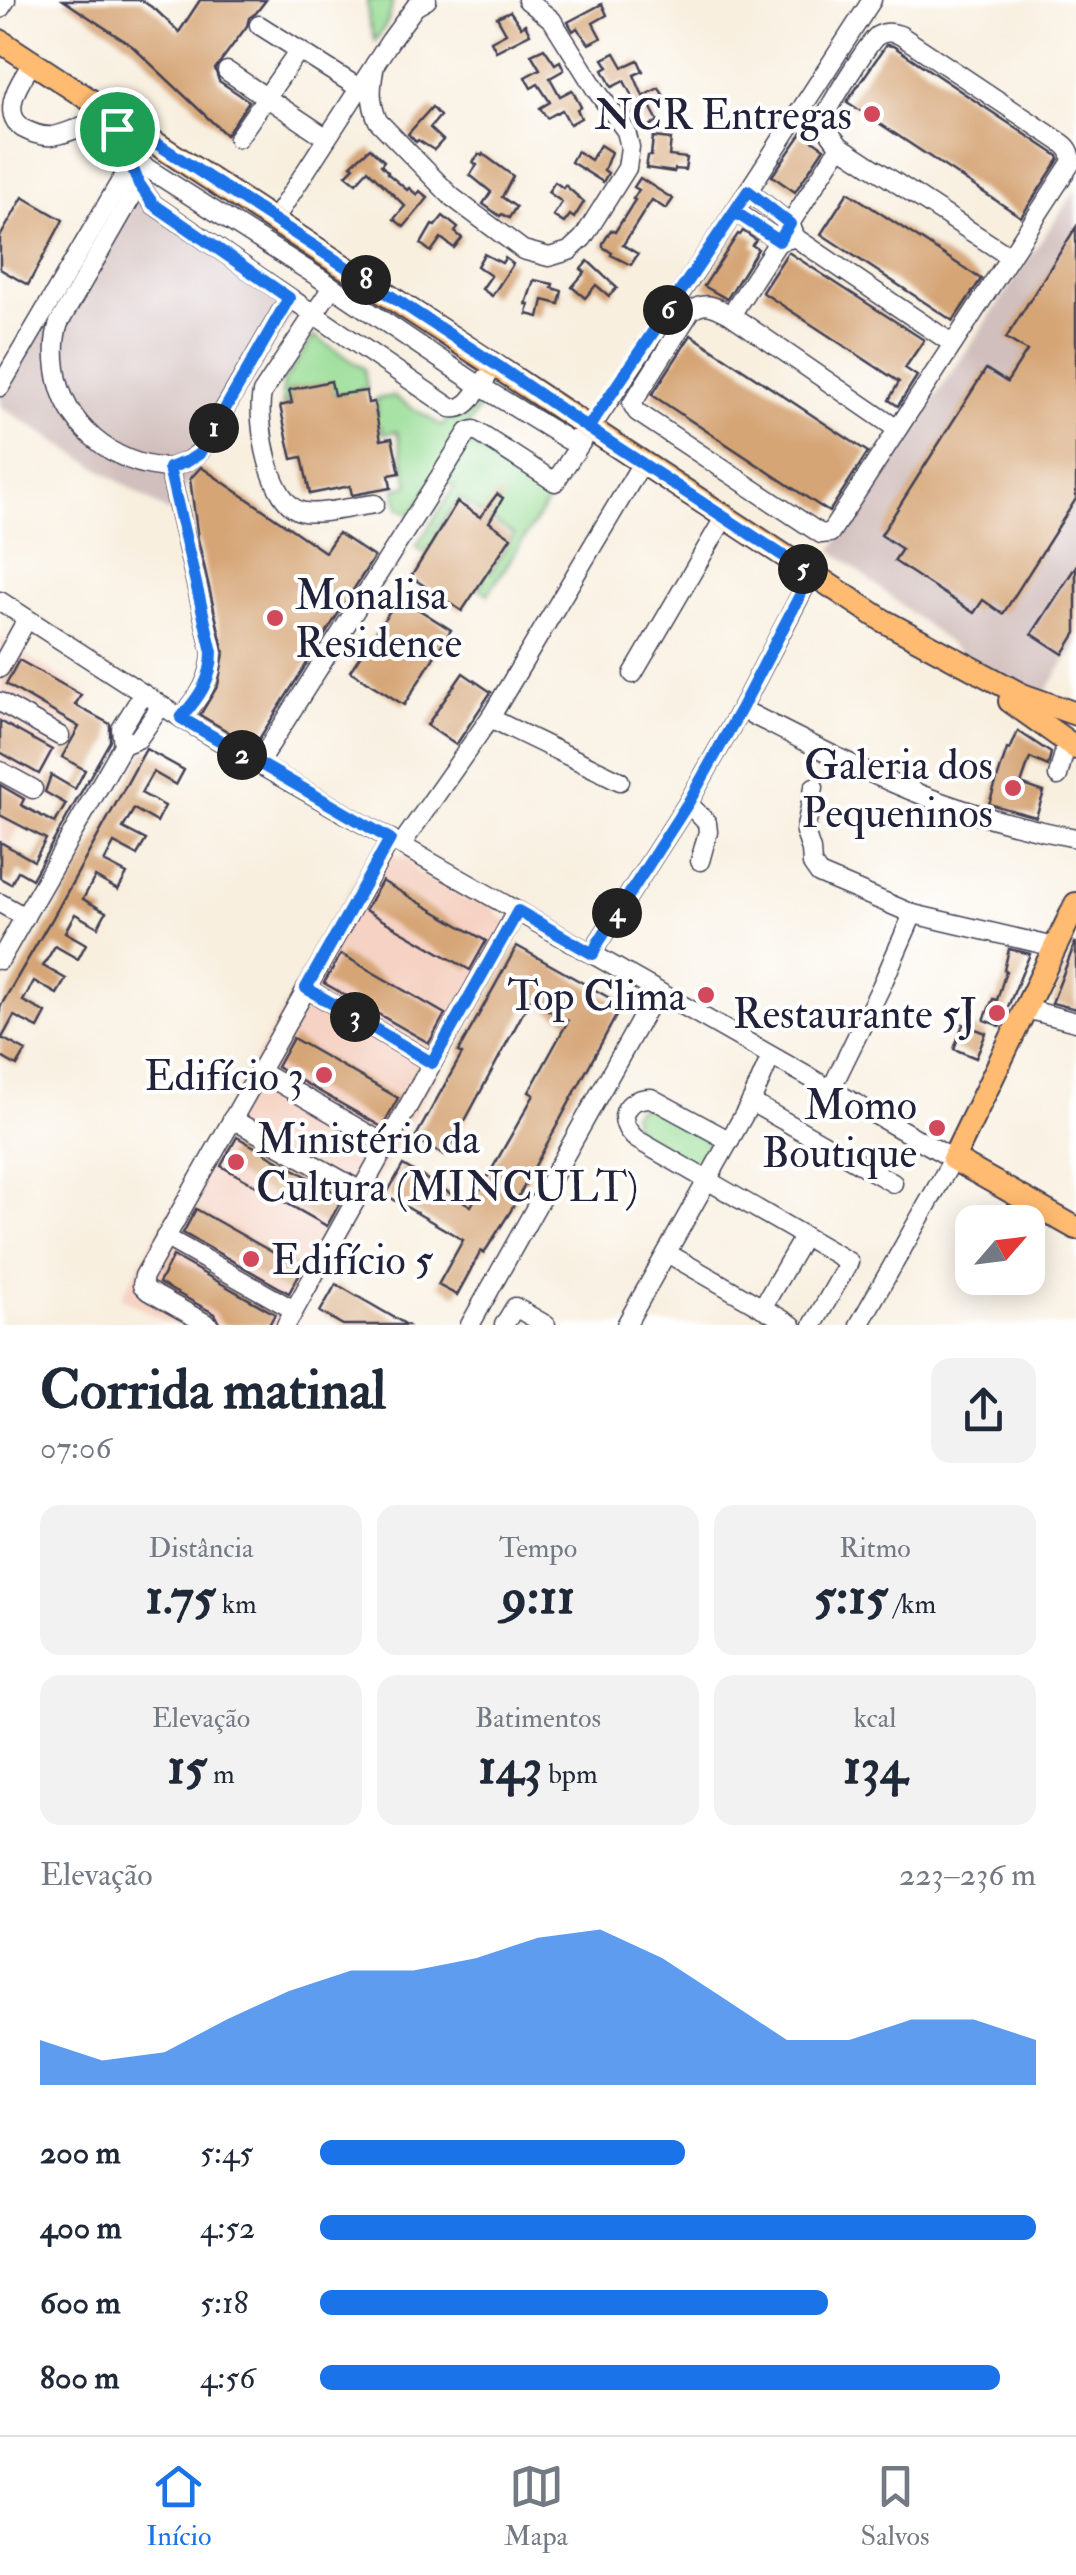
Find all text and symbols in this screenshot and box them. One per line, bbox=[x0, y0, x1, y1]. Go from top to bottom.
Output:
pin bbox=[75, 87, 160, 172]
place label: NCR Entregas bbox=[595, 90, 852, 142]
icon: arrive bbox=[90, 102, 145, 157]
marker: NCR Entregas bbox=[861, 103, 883, 125]
pin: 8 bbox=[341, 255, 391, 305]
text: 8 bbox=[359, 262, 373, 297]
pin: 6 bbox=[643, 285, 693, 335]
text: 6 bbox=[661, 292, 675, 327]
pin: 1 bbox=[189, 403, 239, 453]
text: 1 bbox=[209, 410, 219, 445]
pin: 5 bbox=[778, 544, 828, 594]
text: 5 bbox=[797, 551, 809, 586]
place label: Monalisa Residence bbox=[295, 570, 462, 670]
marker: Monalisa Residence bbox=[264, 607, 286, 629]
pin: 2 bbox=[217, 730, 267, 780]
text: 2 bbox=[235, 737, 249, 772]
place label: Galeria dos Pequeninos bbox=[802, 740, 993, 840]
marker: Galeria dos Pequeninos bbox=[1002, 777, 1024, 799]
pin: 4 bbox=[592, 888, 642, 938]
text: 4 bbox=[609, 895, 625, 930]
place label: Top Clima bbox=[507, 971, 687, 1023]
marker: Top Clima bbox=[695, 984, 717, 1006]
place label: Restaurante 5J bbox=[733, 989, 977, 1041]
pin: 3 bbox=[330, 992, 380, 1042]
text: 3 bbox=[350, 999, 360, 1034]
marker: Restaurante 5J bbox=[986, 1002, 1008, 1024]
place label: Edifício 3 bbox=[144, 1051, 304, 1103]
marker: Edifício 3 bbox=[313, 1064, 335, 1086]
place label: Momo Boutique bbox=[762, 1080, 917, 1180]
place label: Ministério da Cultura (MINCULT) bbox=[256, 1114, 639, 1214]
marker: Momo Boutique bbox=[926, 1117, 948, 1139]
marker: Ministério da Cultura (MINCULT) bbox=[225, 1151, 247, 1173]
north arrow bbox=[955, 1205, 1045, 1295]
map controls bbox=[955, 1205, 1045, 1295]
place label: Edifício 5 bbox=[271, 1235, 434, 1287]
marker: Edifício 5 bbox=[240, 1248, 262, 1270]
text: Corrida matinal bbox=[40, 1356, 386, 1425]
button: share bbox=[931, 1358, 1036, 1463]
text: 07:06 bbox=[40, 1428, 112, 1468]
text: Distância bbox=[148, 1531, 254, 1566]
text: Tempo bbox=[499, 1531, 577, 1566]
text: Ritmo bbox=[839, 1531, 911, 1566]
text: 1.75 bbox=[145, 1566, 216, 1629]
text: 9:11 bbox=[501, 1566, 575, 1629]
text: 5:15 bbox=[814, 1566, 888, 1629]
text: km bbox=[216, 1587, 257, 1622]
text: /km bbox=[888, 1587, 936, 1622]
text: Elevação bbox=[152, 1701, 250, 1736]
text: Batimentos bbox=[475, 1701, 601, 1736]
text: kcal bbox=[854, 1701, 896, 1736]
text: 15 bbox=[167, 1736, 207, 1799]
text: 143 bbox=[478, 1736, 542, 1799]
text: 134 bbox=[843, 1736, 907, 1799]
text: m bbox=[207, 1757, 235, 1792]
text: bpm bbox=[542, 1757, 598, 1792]
text: Elevação bbox=[40, 1855, 153, 1895]
text: 223–236 m bbox=[899, 1855, 1036, 1895]
text: 200 m bbox=[40, 2133, 121, 2173]
text: 5:45 bbox=[200, 2133, 253, 2173]
text: 400 m bbox=[40, 2208, 122, 2248]
text: 4:52 bbox=[200, 2208, 255, 2248]
text: 600 m bbox=[40, 2283, 121, 2323]
text: 5:18 bbox=[200, 2283, 248, 2323]
text: 800 m bbox=[40, 2358, 119, 2398]
text: 4:56 bbox=[200, 2358, 255, 2398]
tab: Início bbox=[146, 2459, 211, 2554]
tab: Mapa bbox=[504, 2459, 568, 2554]
tab: Salvos bbox=[861, 2459, 930, 2554]

